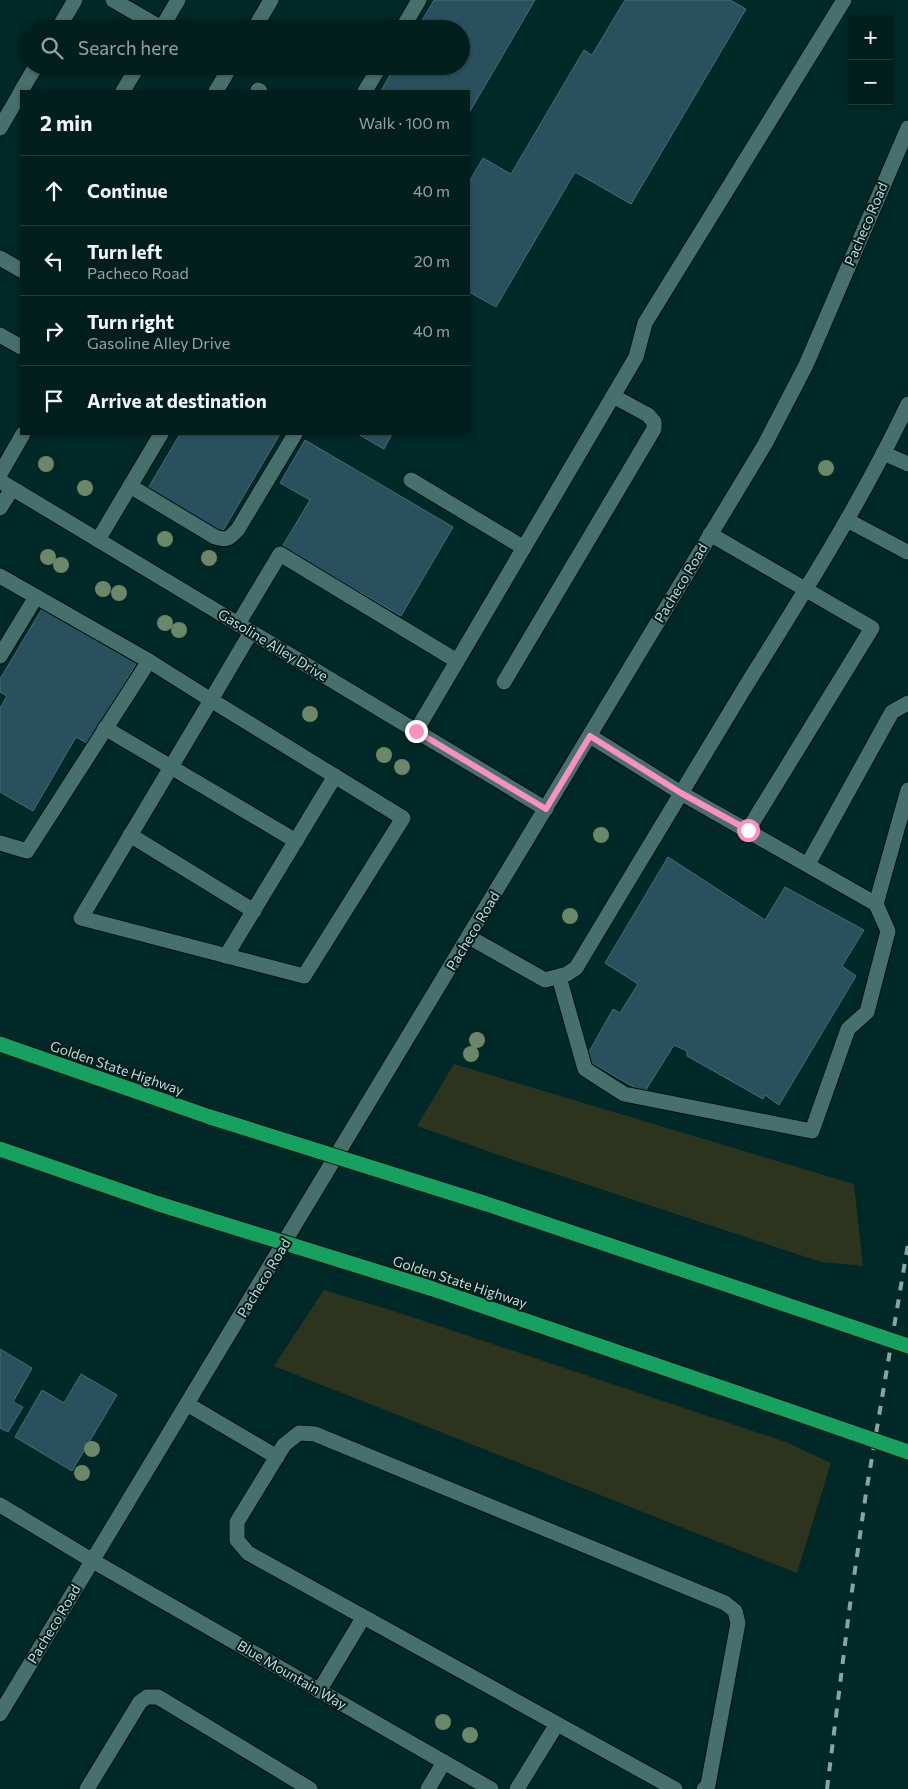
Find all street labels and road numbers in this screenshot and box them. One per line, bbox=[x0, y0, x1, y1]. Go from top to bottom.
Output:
street label: Pacheco Road bbox=[840, 179, 891, 268]
street label: Pacheco Road bbox=[650, 540, 711, 625]
street label: Gasoline Alley Drive bbox=[215, 605, 331, 684]
street label: Pacheco Road bbox=[442, 888, 503, 973]
street label: Golden State Highway bbox=[48, 1037, 186, 1098]
street label: Pacheco Road bbox=[233, 1235, 294, 1320]
street label: Golden State Highway bbox=[391, 1252, 529, 1311]
street label: Pacheco Road bbox=[23, 1581, 84, 1666]
street label: Blue Mountain Way bbox=[235, 1636, 350, 1713]

